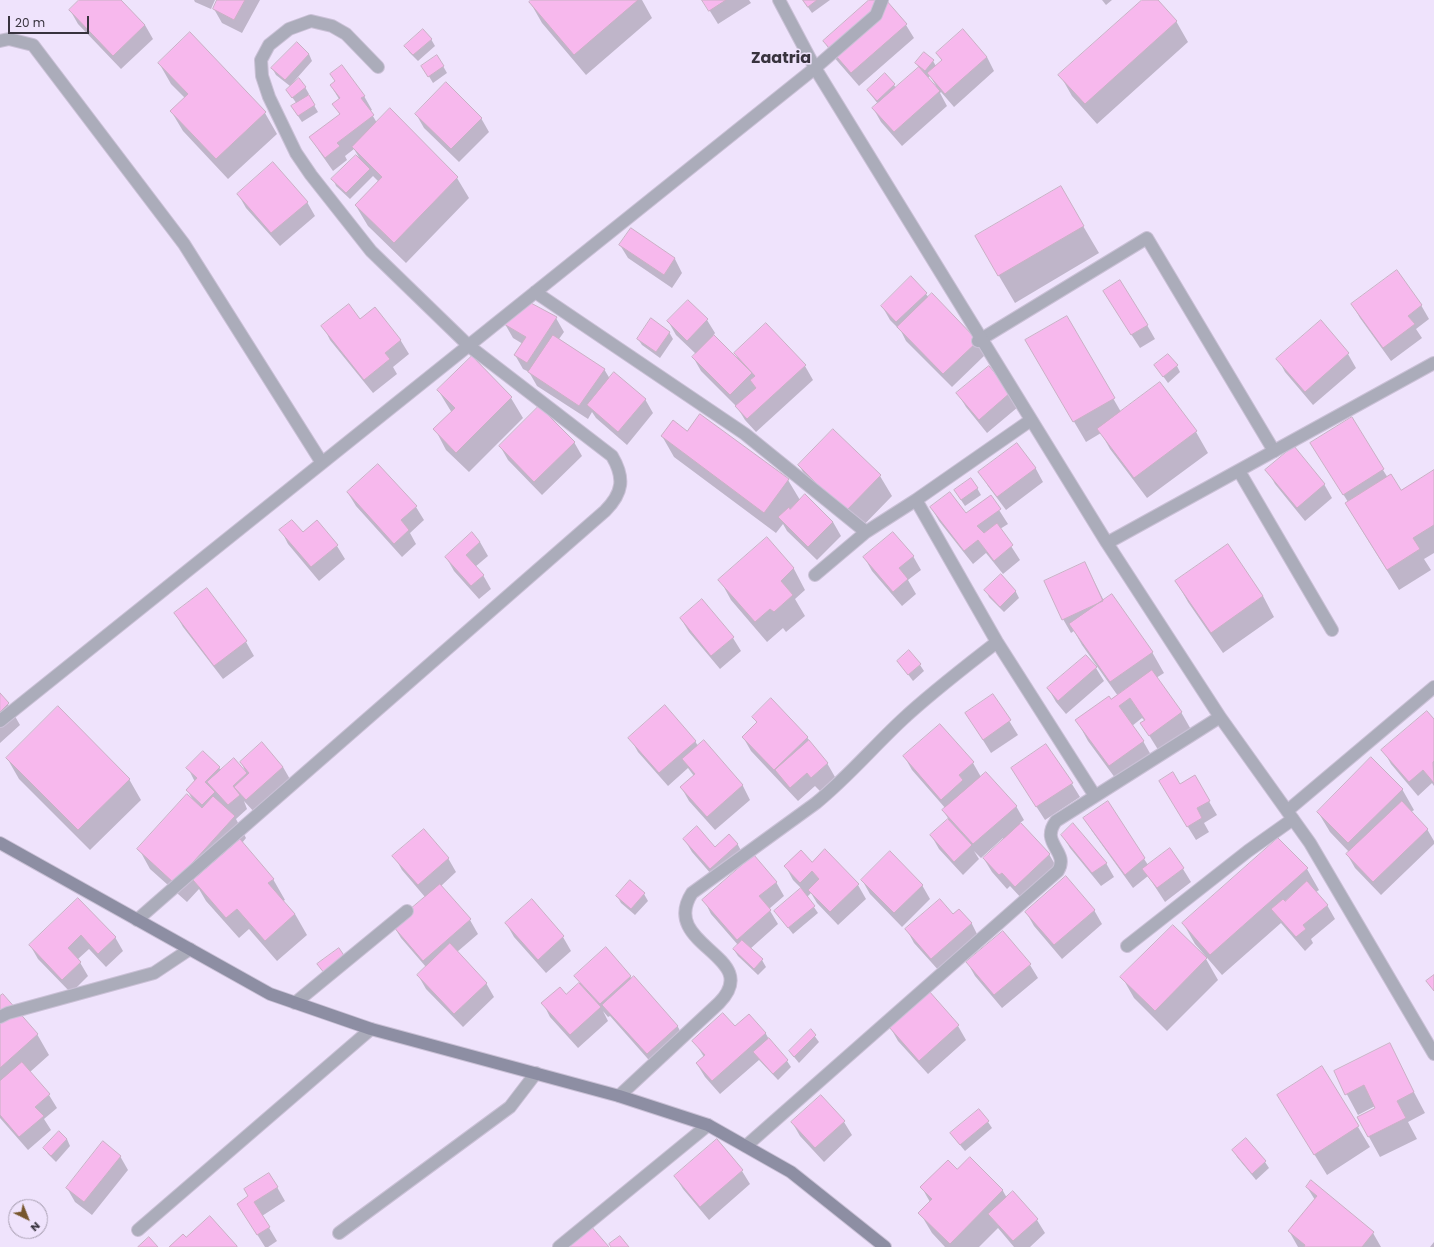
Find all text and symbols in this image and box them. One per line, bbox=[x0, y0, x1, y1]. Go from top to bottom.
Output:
scale bar bbox=[10, 8, 91, 34]
text: 20 m bbox=[15, 14, 45, 31]
district label: Zaatria bbox=[751, 49, 811, 69]
north arrow bbox=[8, 1199, 48, 1239]
text: N bbox=[27, 1218, 44, 1236]

